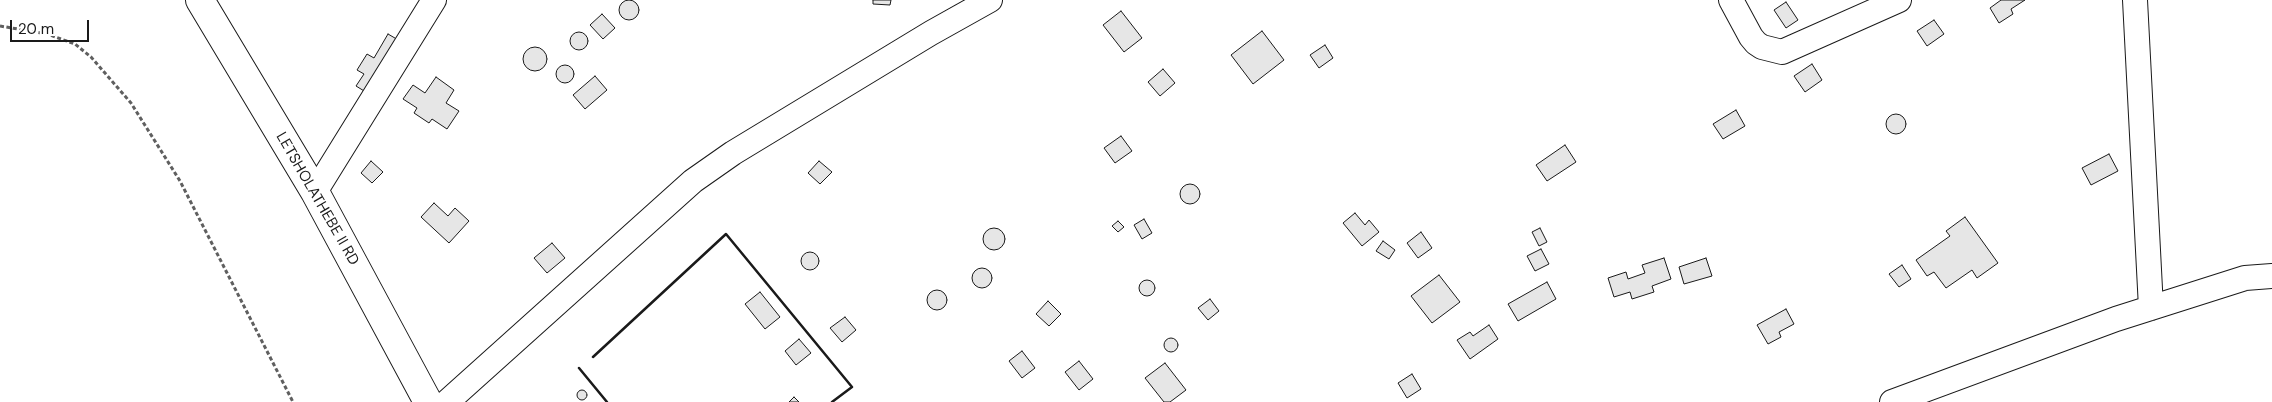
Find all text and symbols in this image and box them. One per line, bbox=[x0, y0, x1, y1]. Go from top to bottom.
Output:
scale bar bbox=[12, 10, 91, 42]
text: 20 m bbox=[18, 19, 54, 39]
street label: LETSHOLATHEBE II RD bbox=[272, 129, 362, 269]

